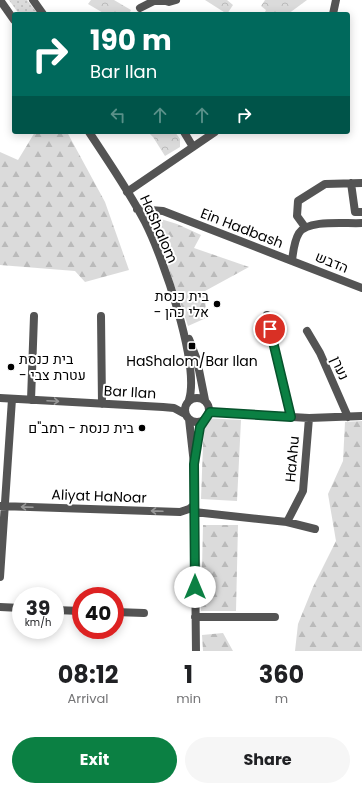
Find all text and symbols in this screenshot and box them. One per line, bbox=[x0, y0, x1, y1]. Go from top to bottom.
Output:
text: 190 m bbox=[90, 21, 172, 60]
icon: right bbox=[24, 28, 76, 80]
text: Bar Ilan bbox=[90, 59, 157, 84]
icon: left bbox=[107, 104, 129, 126]
icon: ahead bbox=[149, 104, 171, 126]
icon: ahead bbox=[191, 104, 213, 126]
icon: right bbox=[233, 104, 255, 126]
street label: HaShalom bbox=[135, 192, 183, 266]
street label: Ein Hadbash bbox=[198, 203, 286, 253]
street label: הדבש bbox=[312, 246, 352, 278]
place label: בית כנסת - אלי כהן bbox=[154, 286, 210, 322]
marker: בית כנסת - אלי כהן bbox=[212, 299, 222, 309]
pin bbox=[253, 312, 287, 346]
icon: arrive bbox=[259, 318, 281, 340]
marker: HaShalom/Bar Ilan bbox=[187, 341, 197, 351]
place label: בית כנסת - עטרת צבי bbox=[19, 349, 86, 385]
place label: HaShalom/Bar Ilan bbox=[126, 351, 258, 371]
street label: נערן bbox=[326, 353, 354, 383]
marker: בית כנסת - עטרת צבי bbox=[6, 362, 16, 372]
street label: Bar Ilan bbox=[103, 381, 157, 403]
one-way arrow bbox=[46, 397, 59, 404]
place label: בית כנסת - רמב"ם bbox=[28, 418, 135, 438]
marker: בית כנסת - רמב"ם bbox=[137, 423, 147, 433]
street label: HaAhu bbox=[280, 435, 304, 483]
street label: Aliyat HaNoar bbox=[51, 484, 147, 508]
one-way arrow bbox=[21, 503, 34, 511]
one-way arrow bbox=[151, 507, 164, 515]
position arrow bbox=[174, 566, 216, 608]
speed limit sign: 40 bbox=[72, 587, 124, 639]
text: 39 bbox=[26, 594, 50, 622]
text: km/h bbox=[25, 615, 51, 630]
text: 08:12 bbox=[58, 658, 118, 691]
text: 1 bbox=[184, 658, 193, 691]
text: 360 bbox=[259, 658, 304, 691]
text: Arrival bbox=[68, 689, 109, 708]
text: min bbox=[176, 689, 201, 708]
text: m bbox=[275, 689, 288, 708]
button: Exit bbox=[12, 737, 177, 783]
button: Share bbox=[185, 737, 350, 783]

